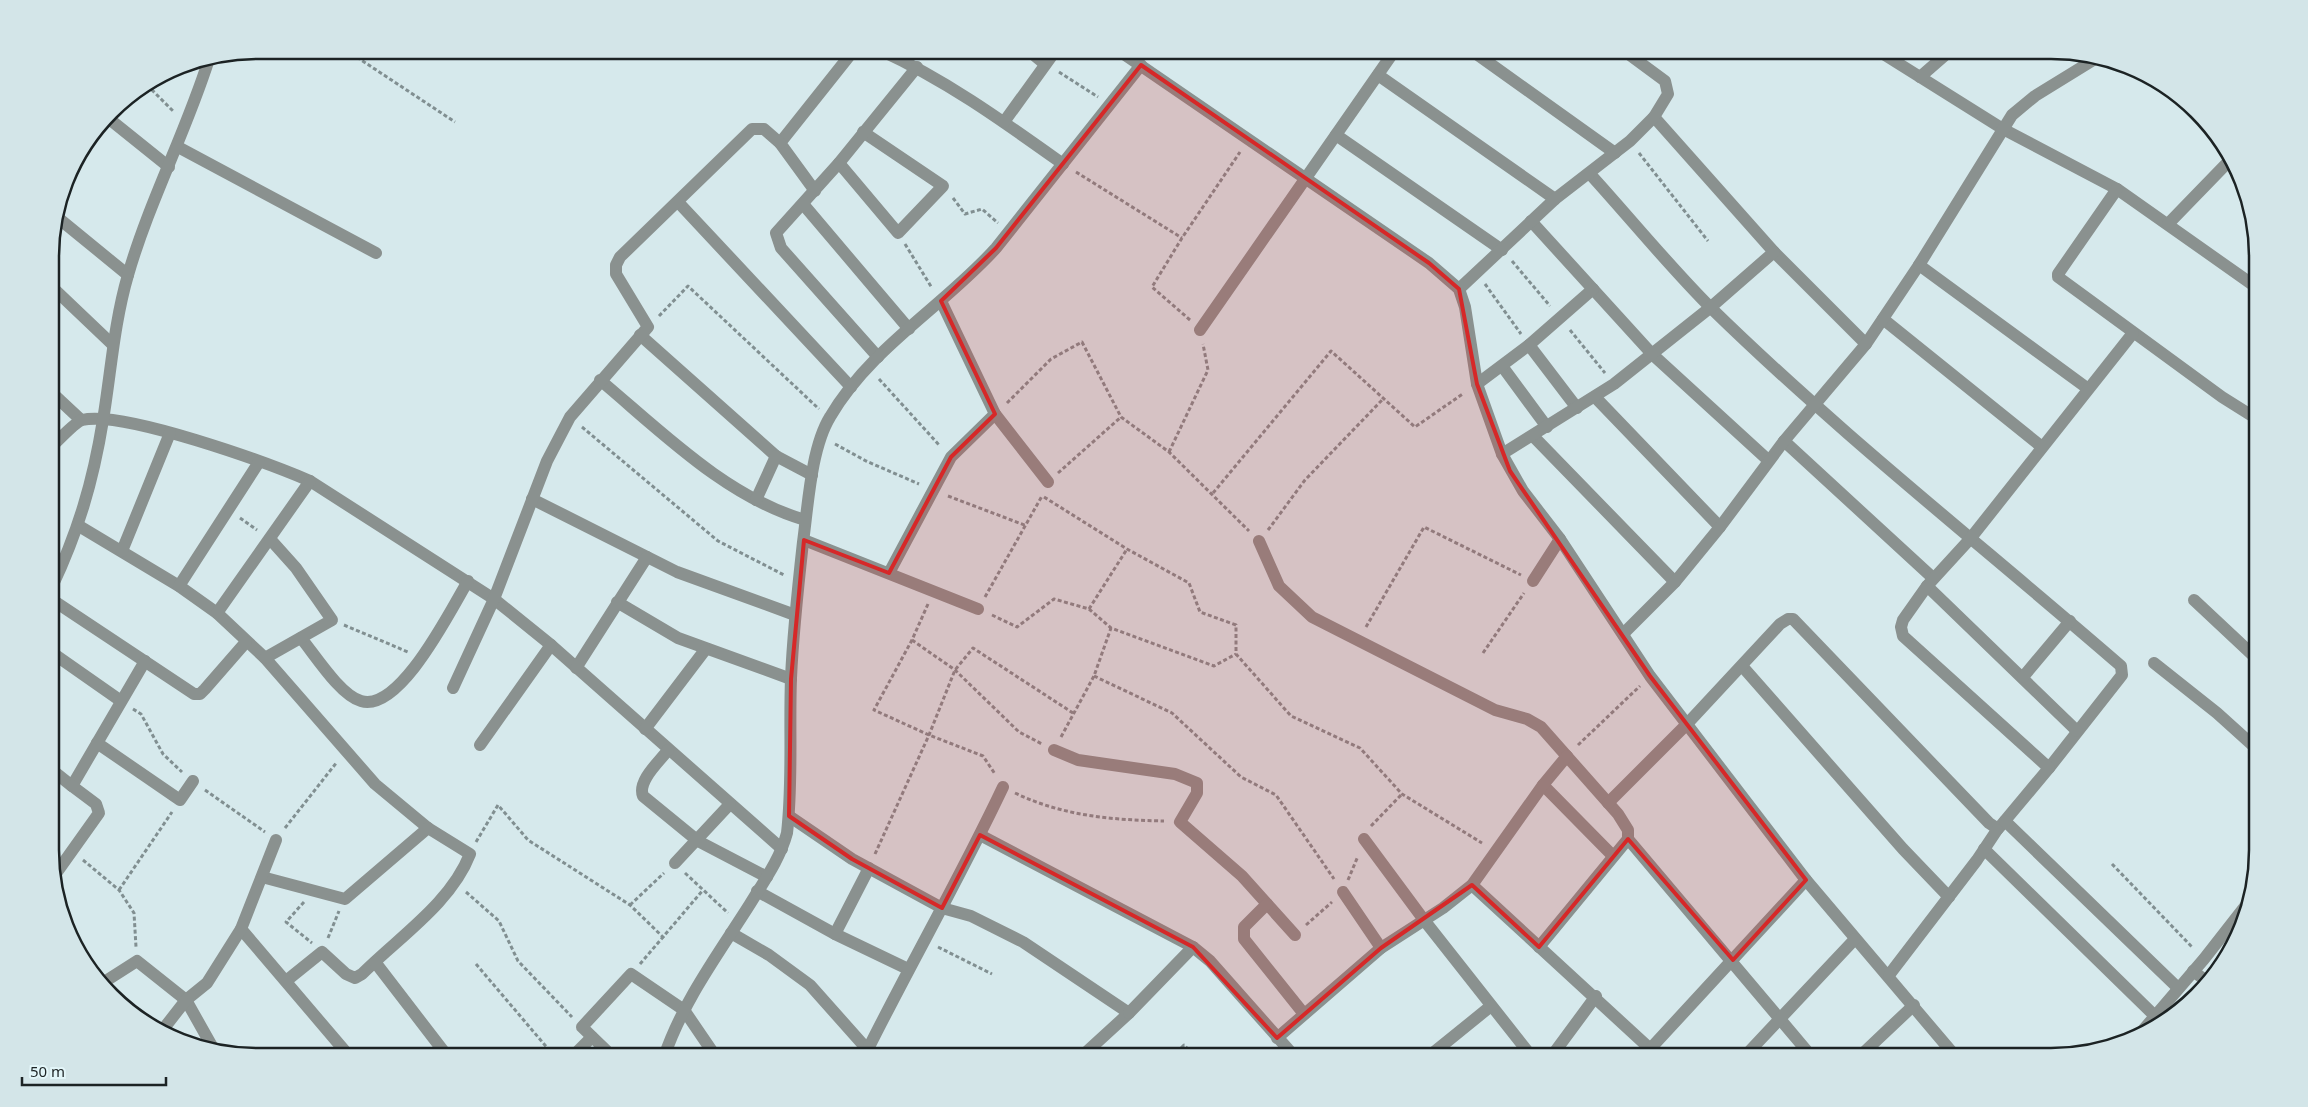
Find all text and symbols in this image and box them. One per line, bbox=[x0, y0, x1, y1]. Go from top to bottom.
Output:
scale bar bbox=[22, 1054, 166, 1086]
text: 50 m bbox=[30, 1061, 65, 1081]

